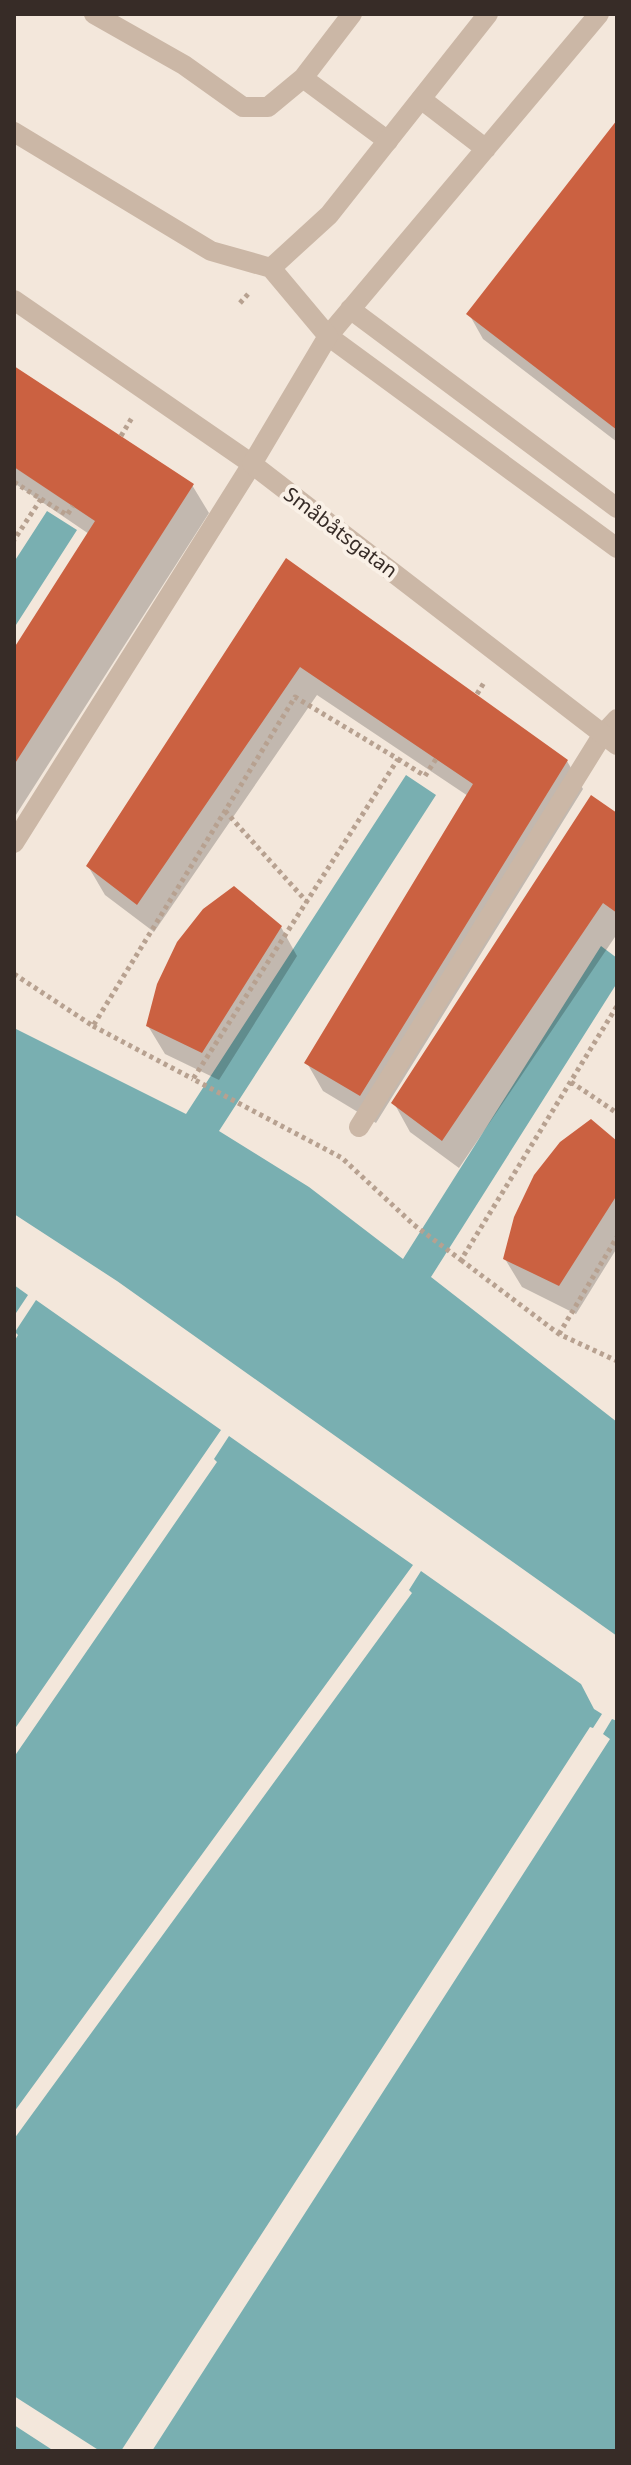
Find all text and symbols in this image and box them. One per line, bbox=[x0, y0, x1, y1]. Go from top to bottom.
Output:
street label: Småbåtsgatan bbox=[279, 480, 403, 584]

